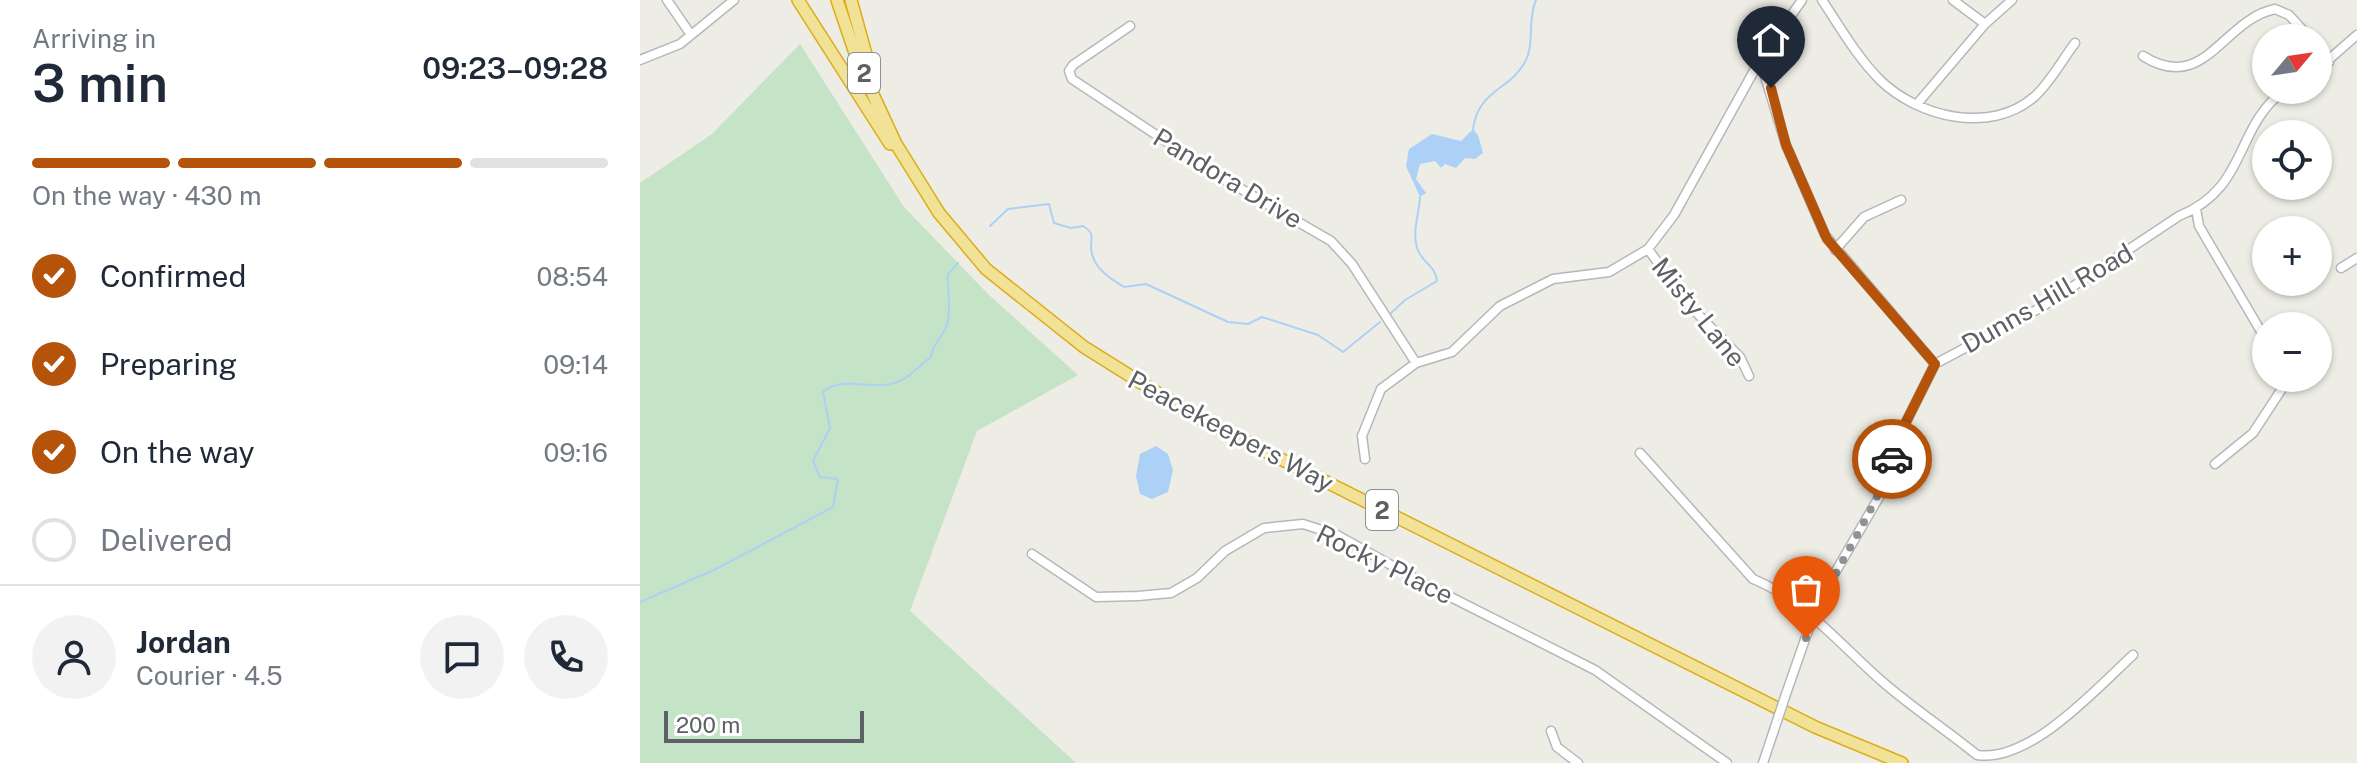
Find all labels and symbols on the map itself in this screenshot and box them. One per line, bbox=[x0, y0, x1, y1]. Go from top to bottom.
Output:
pin bbox=[1737, 6, 1805, 88]
north arrow bbox=[2252, 24, 2332, 104]
road number: 2 bbox=[848, 53, 880, 93]
street label: Pandora Drive bbox=[1148, 121, 1308, 235]
street label: Dunns Hill Road bbox=[1956, 236, 2138, 360]
street label: Misty Lane bbox=[1646, 251, 1752, 373]
street label: Peacekeepers Way bbox=[1123, 364, 1339, 498]
courier bbox=[1852, 419, 1932, 499]
road number: 2 bbox=[1366, 490, 1398, 530]
street label: Rocky Place bbox=[1312, 518, 1458, 610]
pin bbox=[1772, 556, 1840, 638]
scale bar bbox=[664, 707, 864, 743]

